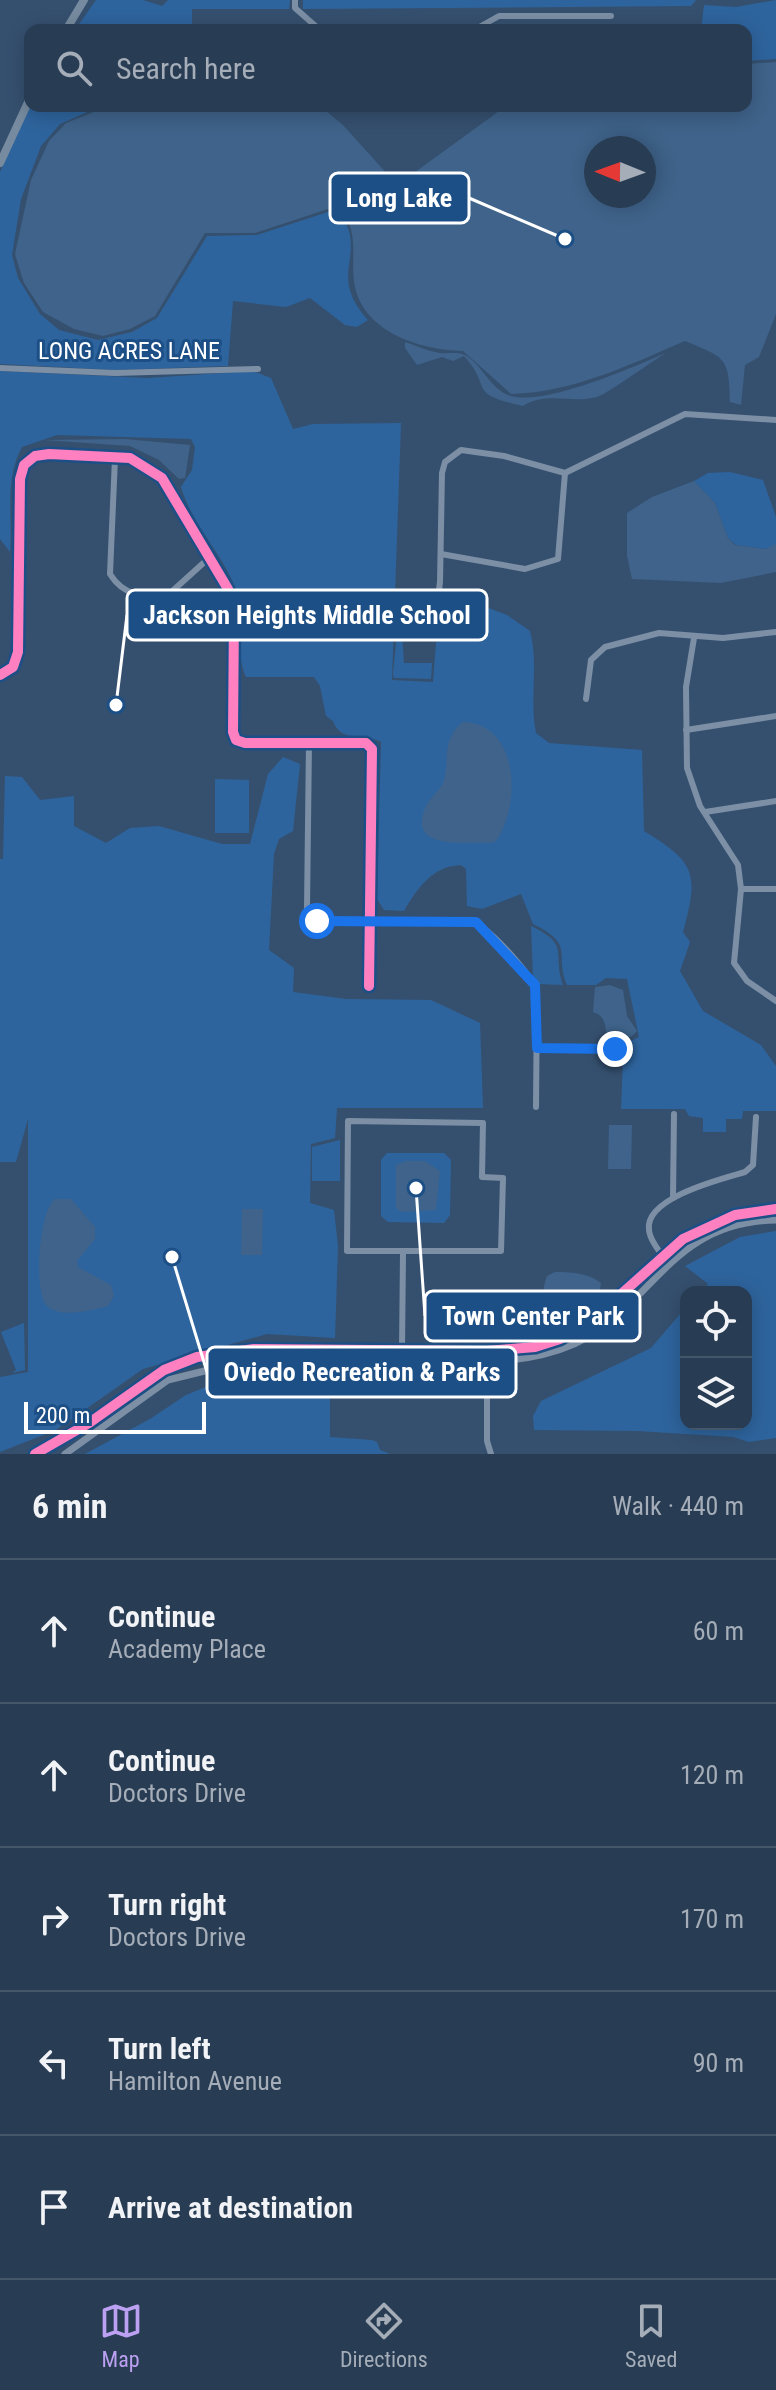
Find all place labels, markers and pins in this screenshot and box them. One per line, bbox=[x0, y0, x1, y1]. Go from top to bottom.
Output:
callout: Long Lake bbox=[330, 173, 469, 223]
callout: Jackson Heights Middle School bbox=[127, 590, 487, 640]
callout: Town Center Park bbox=[425, 1291, 640, 1341]
callout: Oviedo Recreation & Parks bbox=[207, 1347, 516, 1397]

